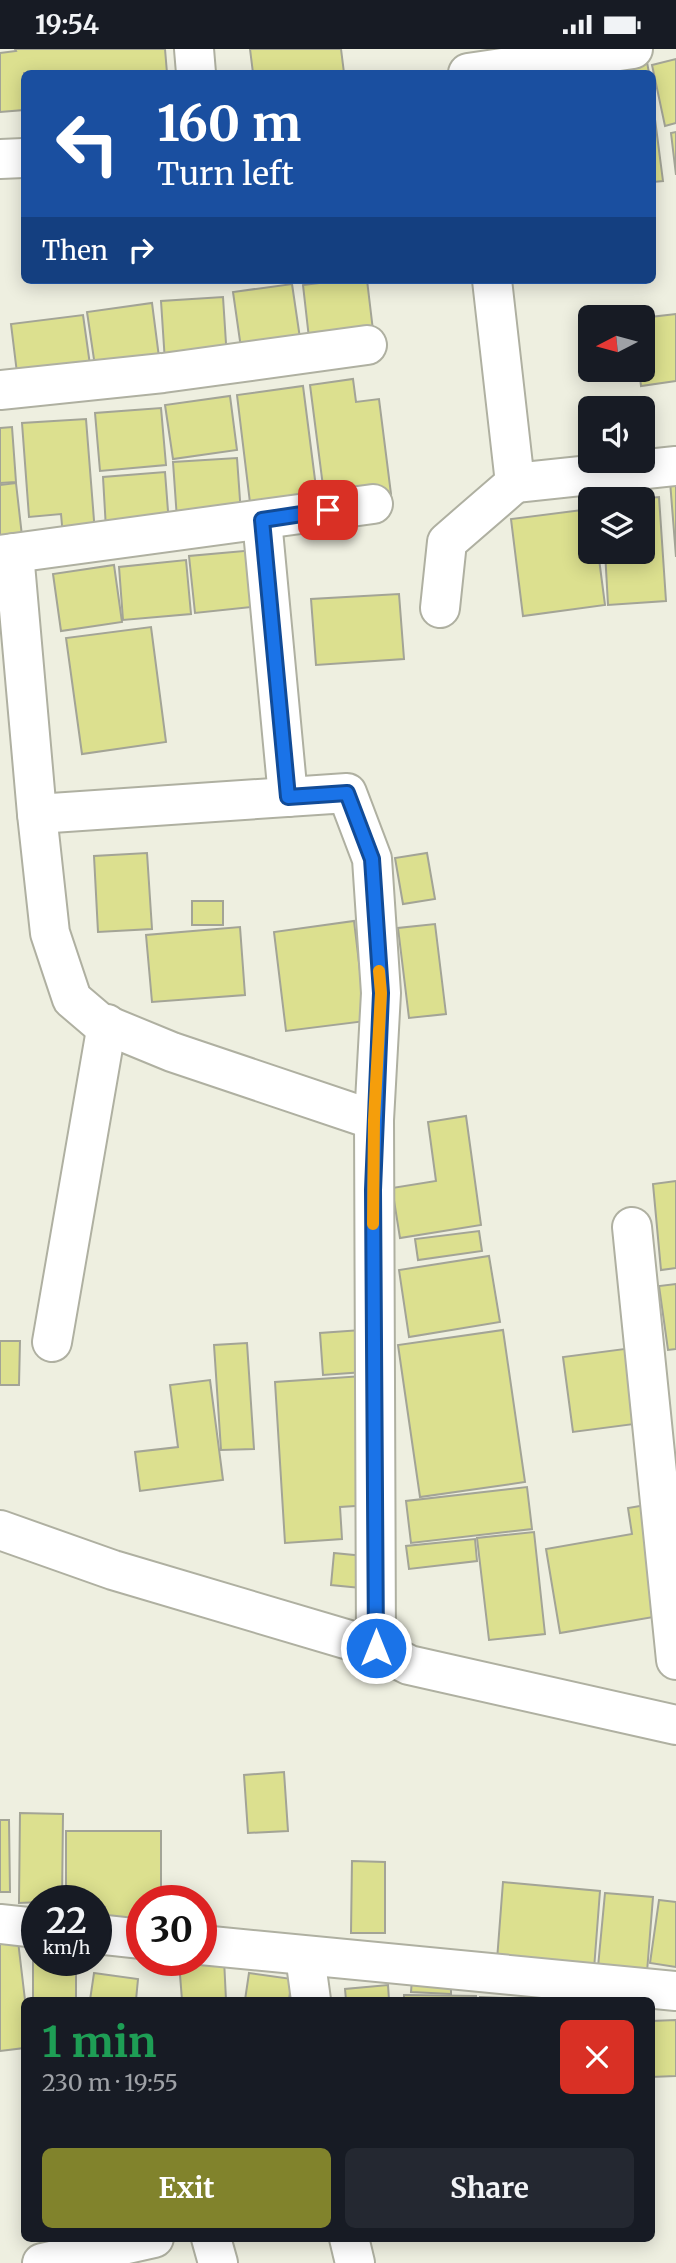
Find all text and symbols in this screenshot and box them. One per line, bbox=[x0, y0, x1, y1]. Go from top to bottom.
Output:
text: 19:54 bbox=[35, 8, 99, 41]
text: 160 m bbox=[157, 93, 301, 154]
icon: left bbox=[42, 98, 133, 189]
text: Turn left bbox=[157, 154, 294, 194]
icon: right bbox=[122, 231, 160, 269]
text: Then bbox=[42, 234, 108, 267]
north arrow bbox=[578, 305, 654, 381]
map controls bbox=[578, 305, 655, 564]
button: sound bbox=[578, 396, 655, 473]
pin bbox=[298, 480, 358, 540]
button: layers bbox=[578, 487, 655, 564]
icon: arrive bbox=[309, 491, 347, 529]
position arrow bbox=[339, 1611, 413, 1685]
speed limit sign: 30 bbox=[126, 1885, 217, 1976]
text: 22 bbox=[46, 1899, 87, 1943]
text: km/h bbox=[43, 1936, 90, 1959]
text: 1 min bbox=[42, 2016, 156, 2068]
button: close bbox=[560, 2020, 634, 2094]
text: 230 m · 19:55 bbox=[42, 2068, 178, 2097]
button: Exit bbox=[42, 2148, 331, 2228]
button: Share bbox=[345, 2148, 634, 2228]

